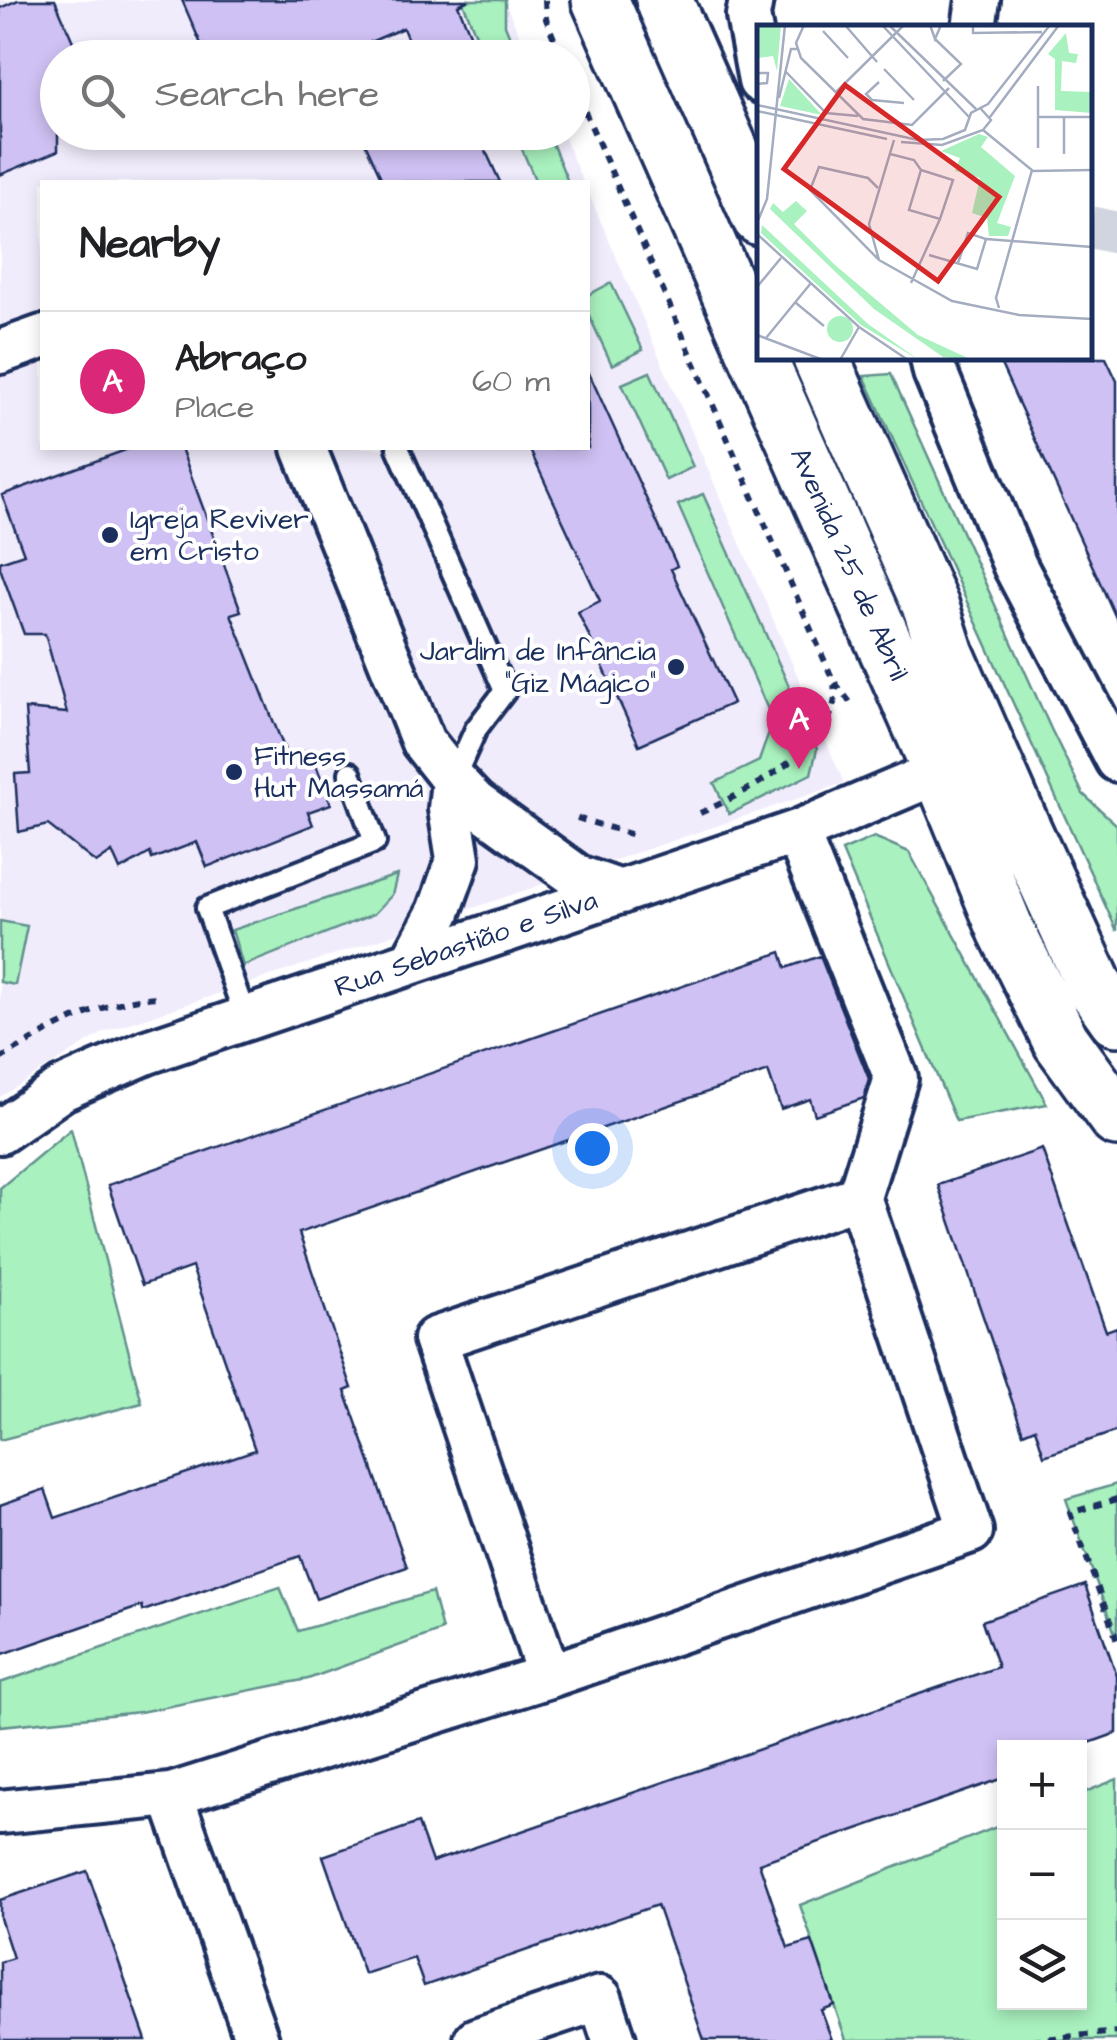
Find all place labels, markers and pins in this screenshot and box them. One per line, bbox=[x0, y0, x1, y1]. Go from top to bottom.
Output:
place label: Igreja Reviver em Cristo bbox=[130, 500, 309, 571]
marker: Igreja Reviver em Cristo bbox=[99, 524, 121, 546]
place label: Jardim de Infância "Giz Mágico" bbox=[420, 632, 656, 704]
marker: Jardim de Infância "Giz Mágico" bbox=[665, 656, 687, 678]
pin: A bbox=[766, 686, 832, 769]
place label: Fitness Hut Massamá bbox=[254, 737, 424, 808]
marker: Fitness Hut Massamá bbox=[223, 761, 245, 783]

